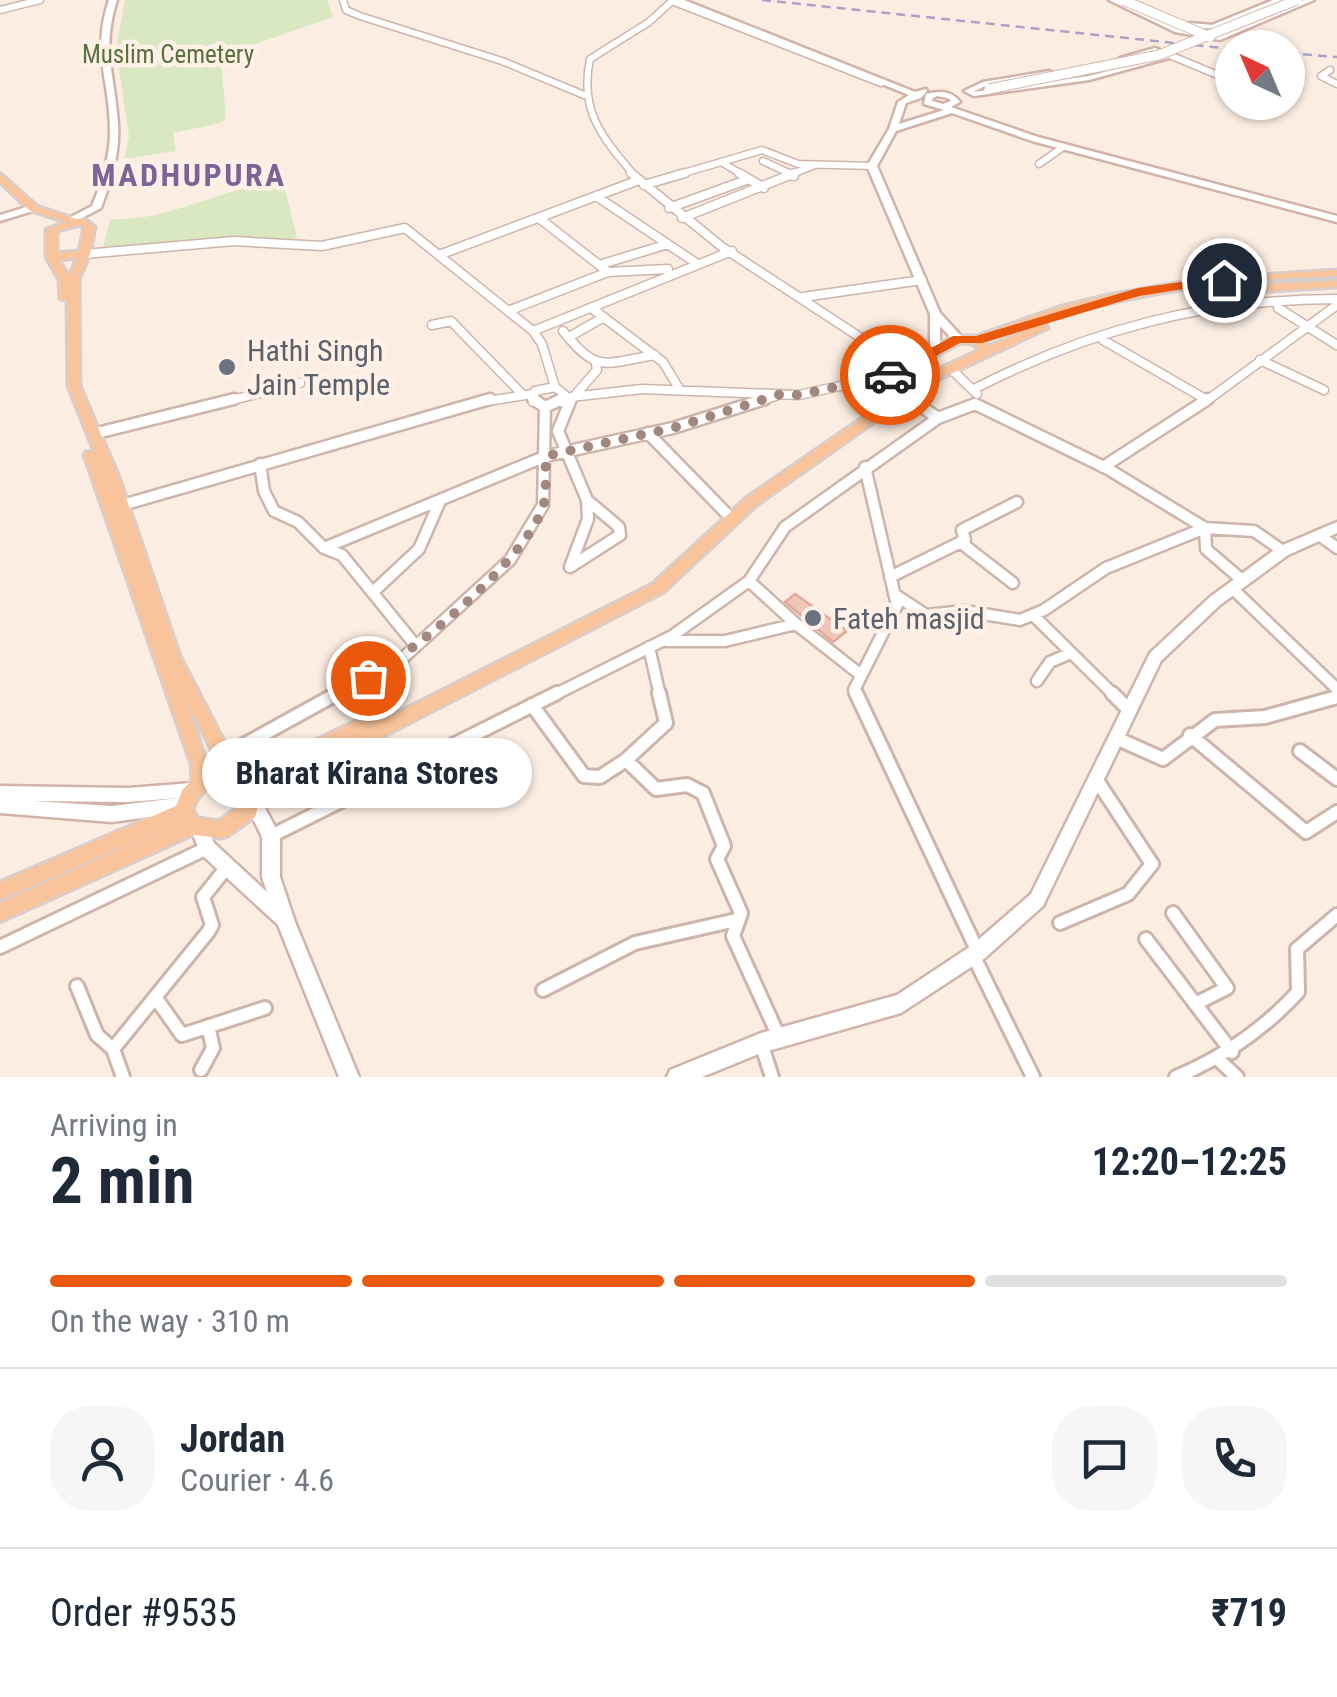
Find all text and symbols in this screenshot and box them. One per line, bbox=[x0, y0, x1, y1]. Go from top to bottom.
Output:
north arrow bbox=[1215, 30, 1305, 120]
map controls bbox=[1215, 30, 1305, 120]
park label: Muslim Cemetery bbox=[82, 40, 254, 69]
district label: MADHUPURA bbox=[91, 156, 287, 194]
pin bbox=[1182, 238, 1267, 323]
icon: home bbox=[1197, 253, 1252, 308]
courier bbox=[840, 325, 940, 425]
place label: Hathi Singh Jain Temple bbox=[247, 333, 390, 402]
icon: car bbox=[863, 348, 918, 403]
marker: Hathi Singh Jain Temple bbox=[216, 356, 238, 378]
place label: Fateh masjid bbox=[833, 601, 985, 636]
marker: Fateh masjid bbox=[802, 607, 824, 629]
pin bbox=[326, 636, 411, 721]
icon: bag bbox=[341, 651, 396, 706]
callout: Bharat Kirana Stores bbox=[203, 738, 533, 808]
text: Bharat Kirana Stores bbox=[235, 754, 499, 792]
text: Arriving in bbox=[50, 1106, 178, 1144]
text: 12:20–12:25 bbox=[1092, 1140, 1287, 1184]
text: 2 min bbox=[50, 1143, 194, 1219]
text: On the way · 310 m bbox=[50, 1302, 290, 1340]
button: person bbox=[50, 1406, 155, 1511]
button: chat bbox=[1052, 1406, 1157, 1511]
button: phone bbox=[1182, 1406, 1287, 1511]
text: Jordan bbox=[180, 1417, 285, 1461]
text: Courier · 4.6 bbox=[180, 1461, 334, 1499]
text: Order #9535 bbox=[50, 1591, 237, 1635]
text: ₹719 bbox=[1211, 1591, 1287, 1635]

